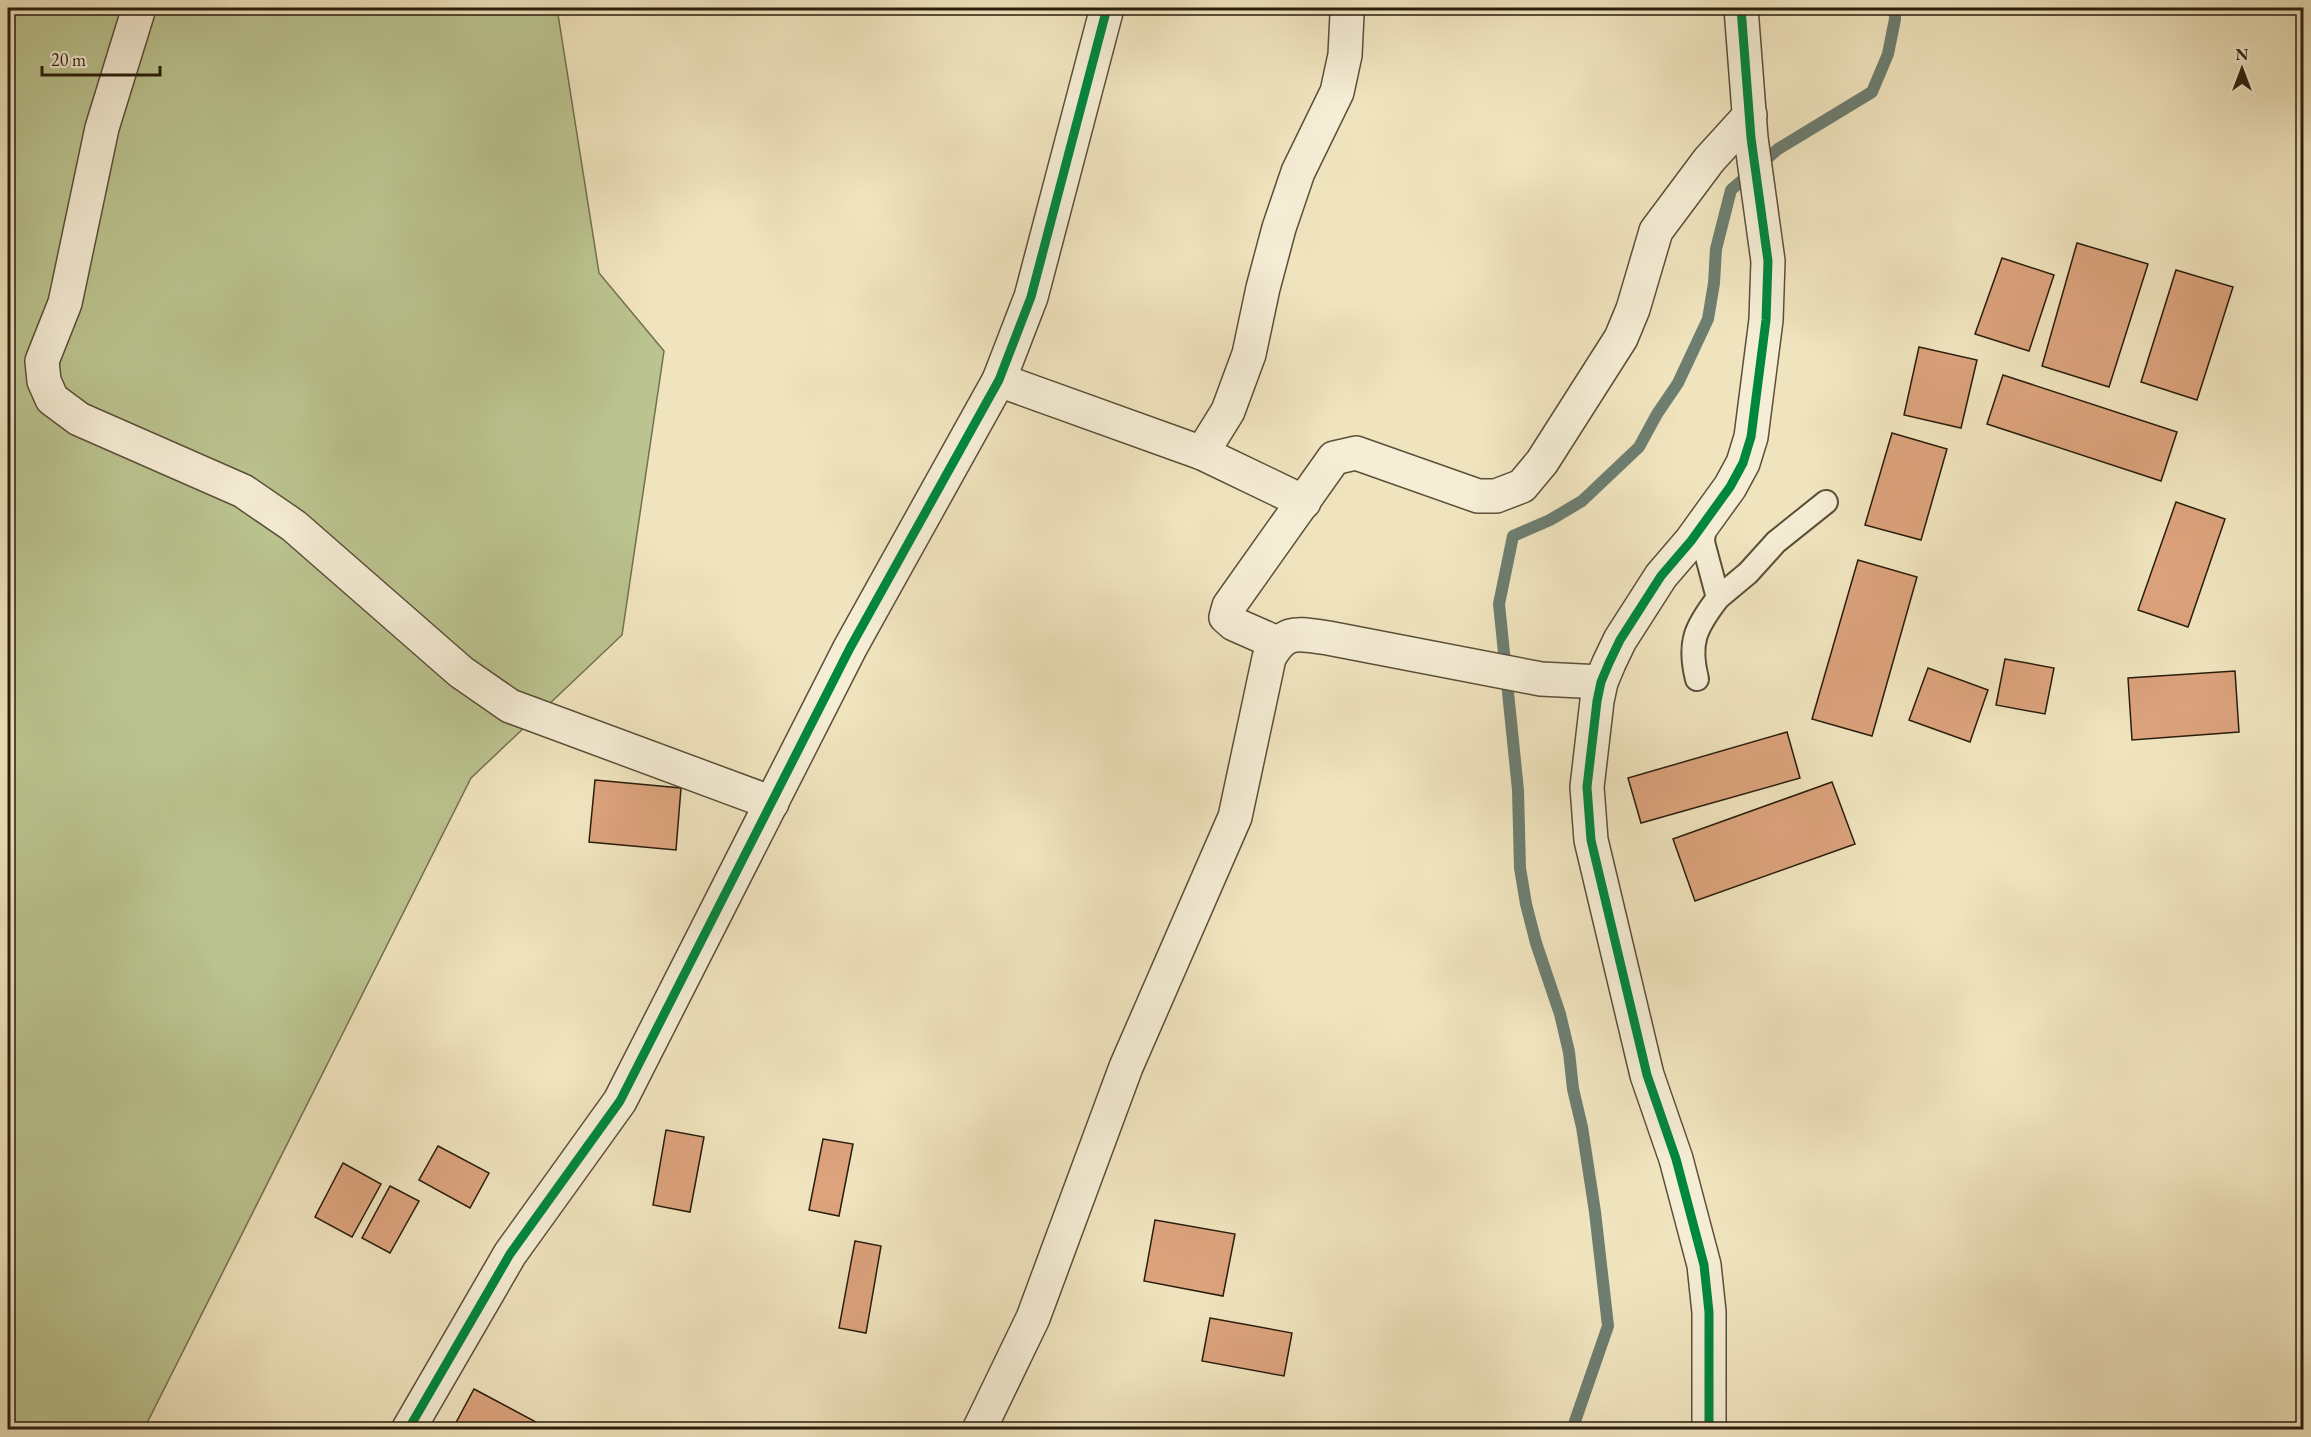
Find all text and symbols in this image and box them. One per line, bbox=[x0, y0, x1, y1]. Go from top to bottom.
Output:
scale bar bbox=[42, 39, 160, 77]
north arrow bbox=[2212, 39, 2272, 99]
text: N bbox=[2236, 44, 2249, 65]
text: 20 m bbox=[51, 48, 86, 71]

